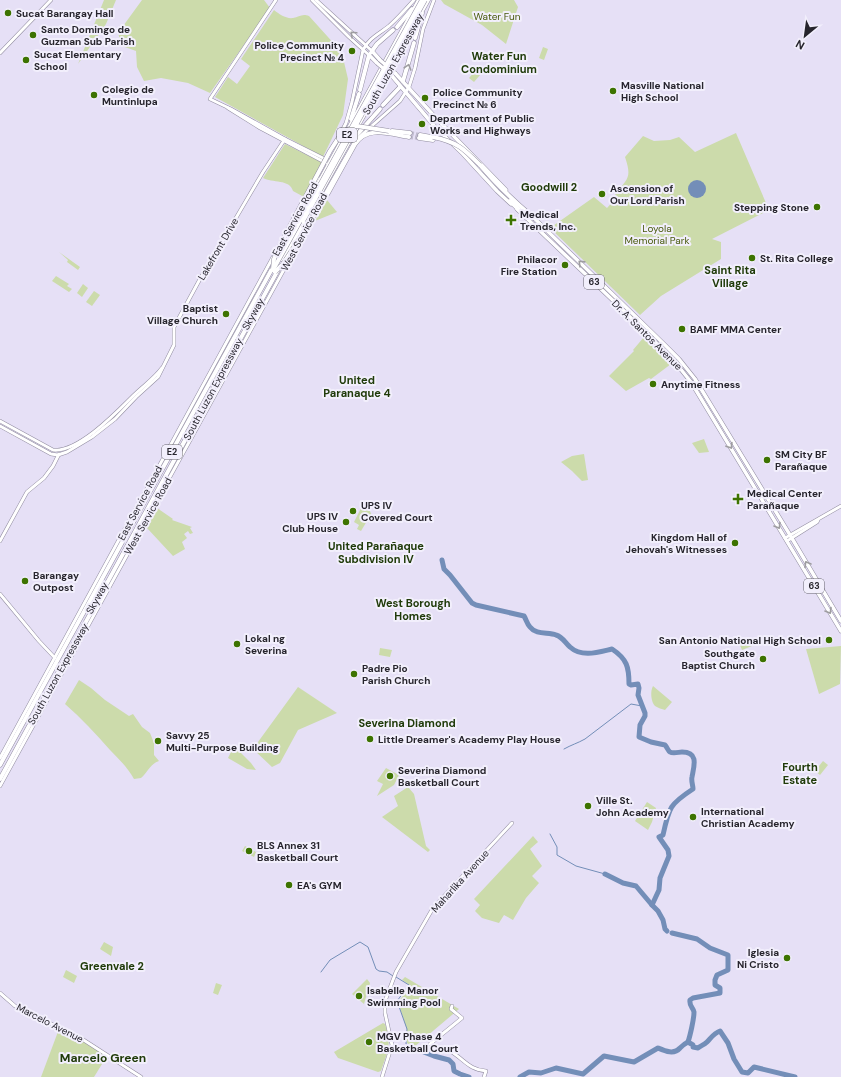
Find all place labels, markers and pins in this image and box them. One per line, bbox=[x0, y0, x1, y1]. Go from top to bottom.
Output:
place label: Sucat Barangay Hall bbox=[16, 7, 114, 20]
marker: Sucat Barangay Hall bbox=[3, 8, 13, 18]
place label: Santo Domingo de Guzman Sub Parish bbox=[41, 23, 135, 48]
marker: Santo Domingo de Guzman Sub Parish bbox=[28, 30, 38, 40]
place label: Police Community Precinct № 4 bbox=[254, 39, 344, 64]
marker: Police Community Precinct № 4 bbox=[347, 46, 357, 56]
place label: Sucat Elementary School bbox=[34, 48, 121, 73]
marker: Sucat Elementary School bbox=[21, 55, 31, 65]
place label: Masville National High School bbox=[621, 79, 704, 104]
place label: Colegio de Muntinlupa bbox=[102, 83, 158, 108]
place label: Police Community Precinct № 6 bbox=[433, 86, 523, 111]
marker: Masville National High School bbox=[608, 86, 618, 96]
marker: Colegio de Muntinlupa bbox=[89, 90, 99, 100]
marker: Police Community Precinct № 6 bbox=[420, 93, 430, 103]
place label: Department of Public Works and Highways bbox=[430, 112, 535, 137]
marker: Department of Public Works and Highways bbox=[417, 119, 427, 129]
place label: Ascension of Our Lord Parish bbox=[610, 182, 685, 207]
marker: Ascension of Our Lord Parish bbox=[597, 189, 607, 199]
place label: Stepping Stone bbox=[734, 201, 809, 214]
marker: Stepping Stone bbox=[812, 202, 822, 212]
place label: Medical Trends, Inc. bbox=[520, 208, 576, 233]
marker: Medical Trends, Inc. bbox=[505, 214, 517, 226]
place label: St. Rita College bbox=[760, 252, 833, 265]
place label: Philacor Fire Station bbox=[501, 253, 557, 278]
marker: St. Rita College bbox=[747, 253, 757, 263]
marker: Philacor Fire Station bbox=[560, 260, 570, 270]
place label: Baptist Village Church bbox=[147, 302, 218, 327]
marker: Baptist Village Church bbox=[221, 309, 231, 319]
place label: BAMF MMA Center bbox=[690, 323, 781, 336]
marker: BAMF MMA Center bbox=[677, 324, 687, 334]
place label: Anytime Fitness bbox=[661, 378, 740, 391]
marker: Anytime Fitness bbox=[648, 379, 658, 389]
place label: SM City BF Parañaque bbox=[775, 448, 827, 473]
marker: SM City BF Parañaque bbox=[762, 455, 772, 465]
place label: Medical Center Parañaque bbox=[747, 487, 822, 512]
marker: Medical Center Parañaque bbox=[732, 493, 744, 505]
place label: UPS IV Covered Court bbox=[361, 499, 433, 524]
marker: UPS IV Covered Court bbox=[348, 506, 358, 516]
place label: UPS IV Club House bbox=[282, 510, 338, 535]
marker: UPS IV Club House bbox=[341, 517, 351, 527]
place label: Kingdom Hall of Jehovah's Witnesses bbox=[626, 531, 727, 556]
marker: Kingdom Hall of Jehovah's Witnesses bbox=[730, 538, 740, 548]
place label: Barangay Outpost bbox=[33, 569, 79, 594]
marker: Barangay Outpost bbox=[20, 576, 30, 586]
place label: Lokal ng Severina bbox=[245, 632, 287, 657]
place label: San Antonio National High School bbox=[659, 634, 821, 647]
marker: San Antonio National High School bbox=[824, 635, 834, 645]
marker: Lokal ng Severina bbox=[232, 639, 242, 649]
place label: Southgate Baptist Church bbox=[682, 647, 755, 672]
marker: Southgate Baptist Church bbox=[758, 654, 768, 664]
place label: Padre Pio Parish Church bbox=[362, 662, 430, 687]
marker: Padre Pio Parish Church bbox=[349, 669, 359, 679]
place label: Savvy 25 Multi-Purpose Building bbox=[166, 729, 279, 754]
place label: Little Dreamer's Academy Play House bbox=[378, 733, 561, 746]
marker: Little Dreamer's Academy Play House bbox=[365, 734, 375, 744]
marker: Savvy 25 Multi-Purpose Building bbox=[153, 736, 163, 746]
place label: Severina Diamond Basketball Court bbox=[398, 764, 486, 789]
marker: Severina Diamond Basketball Court bbox=[385, 771, 395, 781]
place label: Ville St. John Academy bbox=[596, 794, 669, 819]
marker: Ville St. John Academy bbox=[583, 801, 593, 811]
place label: International Christian Academy bbox=[701, 805, 795, 830]
marker: International Christian Academy bbox=[688, 812, 698, 822]
place label: BLS Annex 31 Basketball Court bbox=[257, 839, 338, 864]
marker: BLS Annex 31 Basketball Court bbox=[244, 846, 254, 856]
place label: EA's GYM bbox=[297, 879, 342, 892]
marker: EA's GYM bbox=[284, 880, 294, 890]
place label: Iglesia Ni Cristo bbox=[737, 946, 779, 971]
marker: Iglesia Ni Cristo bbox=[782, 953, 792, 963]
place label: Isabelle Manor Swimming Pool bbox=[367, 984, 441, 1009]
marker: Isabelle Manor Swimming Pool bbox=[354, 991, 364, 1001]
place label: MGV Phase 4 Basketball Court bbox=[377, 1030, 458, 1055]
marker: MGV Phase 4 Basketball Court bbox=[364, 1037, 374, 1047]

